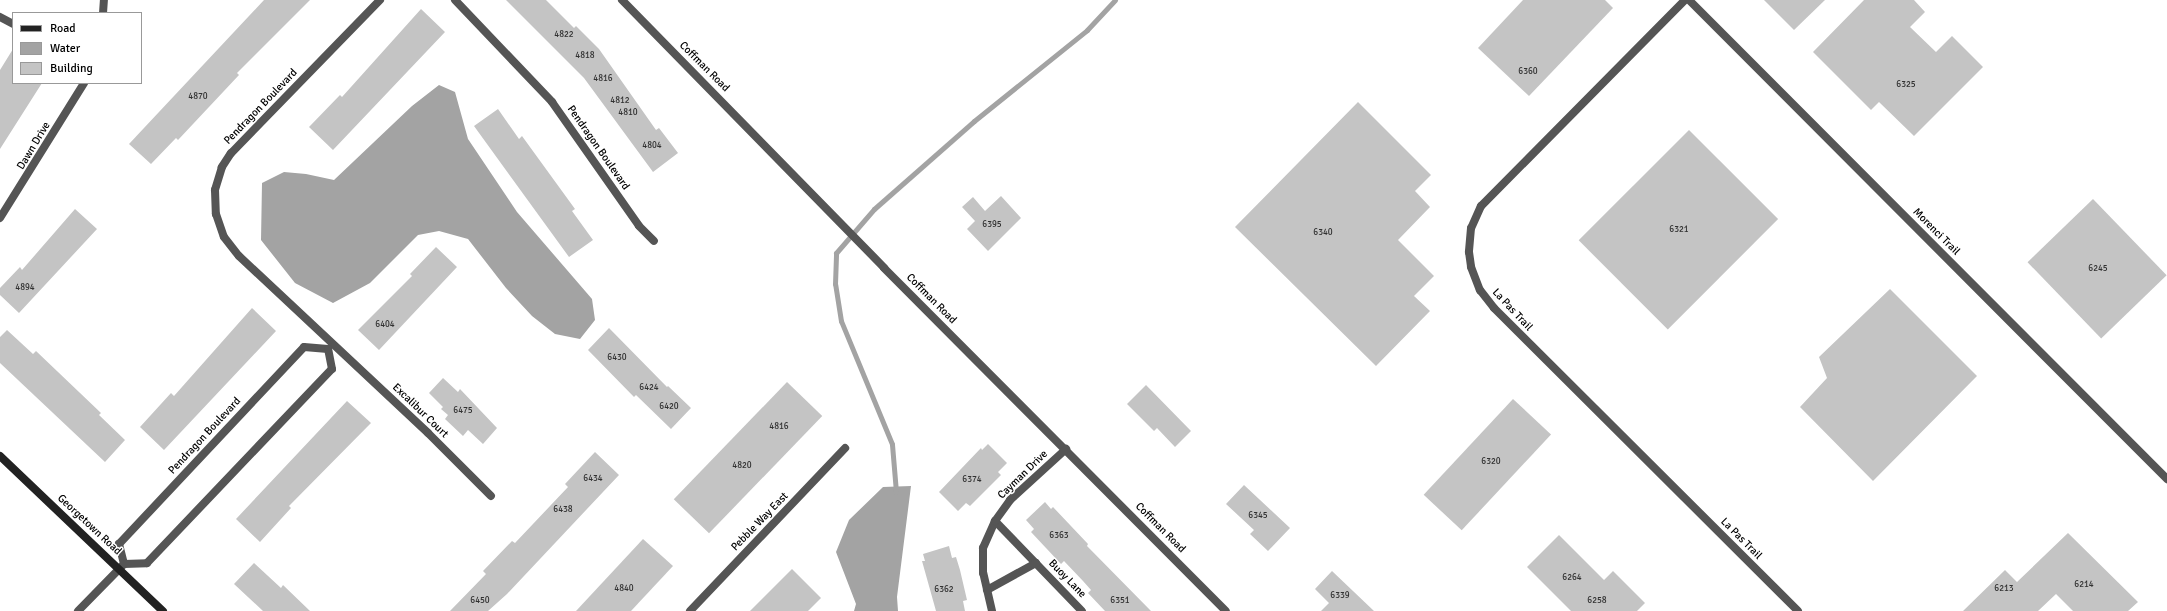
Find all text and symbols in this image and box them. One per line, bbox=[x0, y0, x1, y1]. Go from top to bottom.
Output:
legend bbox=[12, 12, 142, 84]
text: Road bbox=[50, 21, 76, 36]
house number: 4822 bbox=[554, 30, 574, 40]
street label: Coffman Road bbox=[676, 39, 732, 95]
text: Water bbox=[50, 41, 80, 56]
house number: 4818 bbox=[575, 51, 595, 61]
text: Building bbox=[50, 61, 93, 76]
street label: Pendragon Boulevard bbox=[222, 66, 300, 148]
house number: 6360 bbox=[1518, 67, 1538, 77]
house number: 4816 bbox=[593, 74, 613, 84]
house number: 6325 bbox=[1896, 80, 1916, 90]
house number: 4870 bbox=[188, 92, 208, 102]
house number: 4812 bbox=[610, 96, 630, 106]
street label: Pendragon Boulevard bbox=[564, 103, 632, 193]
house number: 4810 bbox=[618, 108, 638, 118]
street label: Dawn Drive bbox=[15, 120, 53, 172]
house number: 4804 bbox=[642, 141, 662, 151]
street label: Morenci Trail bbox=[1910, 206, 1962, 258]
house number: 6395 bbox=[982, 220, 1002, 230]
house number: 6321 bbox=[1669, 225, 1689, 235]
house number: 6340 bbox=[1313, 228, 1333, 238]
house number: 6245 bbox=[2088, 264, 2108, 274]
street label: Coffman Road bbox=[903, 271, 959, 327]
house number: 4894 bbox=[15, 283, 35, 293]
street label: La Pas Trail bbox=[1489, 286, 1535, 334]
house number: 6404 bbox=[375, 320, 395, 330]
house number: 6430 bbox=[607, 353, 627, 363]
street label: Excalibur Court bbox=[389, 381, 451, 441]
house number: 6424 bbox=[639, 383, 659, 393]
street label: Pendragon Boulevard bbox=[166, 395, 244, 477]
house number: 6420 bbox=[659, 402, 679, 412]
house number: 6475 bbox=[453, 406, 473, 416]
house number: 4816 bbox=[769, 422, 789, 432]
street label: Cayman Drive bbox=[995, 448, 1051, 502]
house number: 6320 bbox=[1481, 457, 1501, 467]
house number: 4820 bbox=[732, 461, 752, 471]
house number: 6434 bbox=[583, 474, 603, 484]
house number: 6374 bbox=[962, 475, 982, 485]
street label: Pebble Way East bbox=[729, 490, 791, 554]
street label: Georgetown Road bbox=[54, 492, 124, 558]
street label: Coffman Road bbox=[1132, 500, 1188, 556]
house number: 6438 bbox=[553, 505, 573, 515]
house number: 6345 bbox=[1248, 511, 1268, 521]
street label: La Pas Trail bbox=[1718, 516, 1764, 562]
house number: 6363 bbox=[1049, 531, 1069, 541]
street label: Buoy Lane bbox=[1045, 557, 1089, 601]
house number: 6264 bbox=[1562, 573, 1582, 583]
house number: 6214 bbox=[2074, 580, 2094, 590]
house number: 4840 bbox=[614, 584, 634, 594]
house number: 6213 bbox=[1994, 584, 2014, 594]
house number: 6362 bbox=[934, 585, 954, 595]
house number: 6339 bbox=[1330, 591, 1350, 601]
house number: 6450 bbox=[470, 596, 490, 606]
house number: 6351 bbox=[1110, 596, 1130, 606]
house number: 6258 bbox=[1587, 596, 1607, 606]

